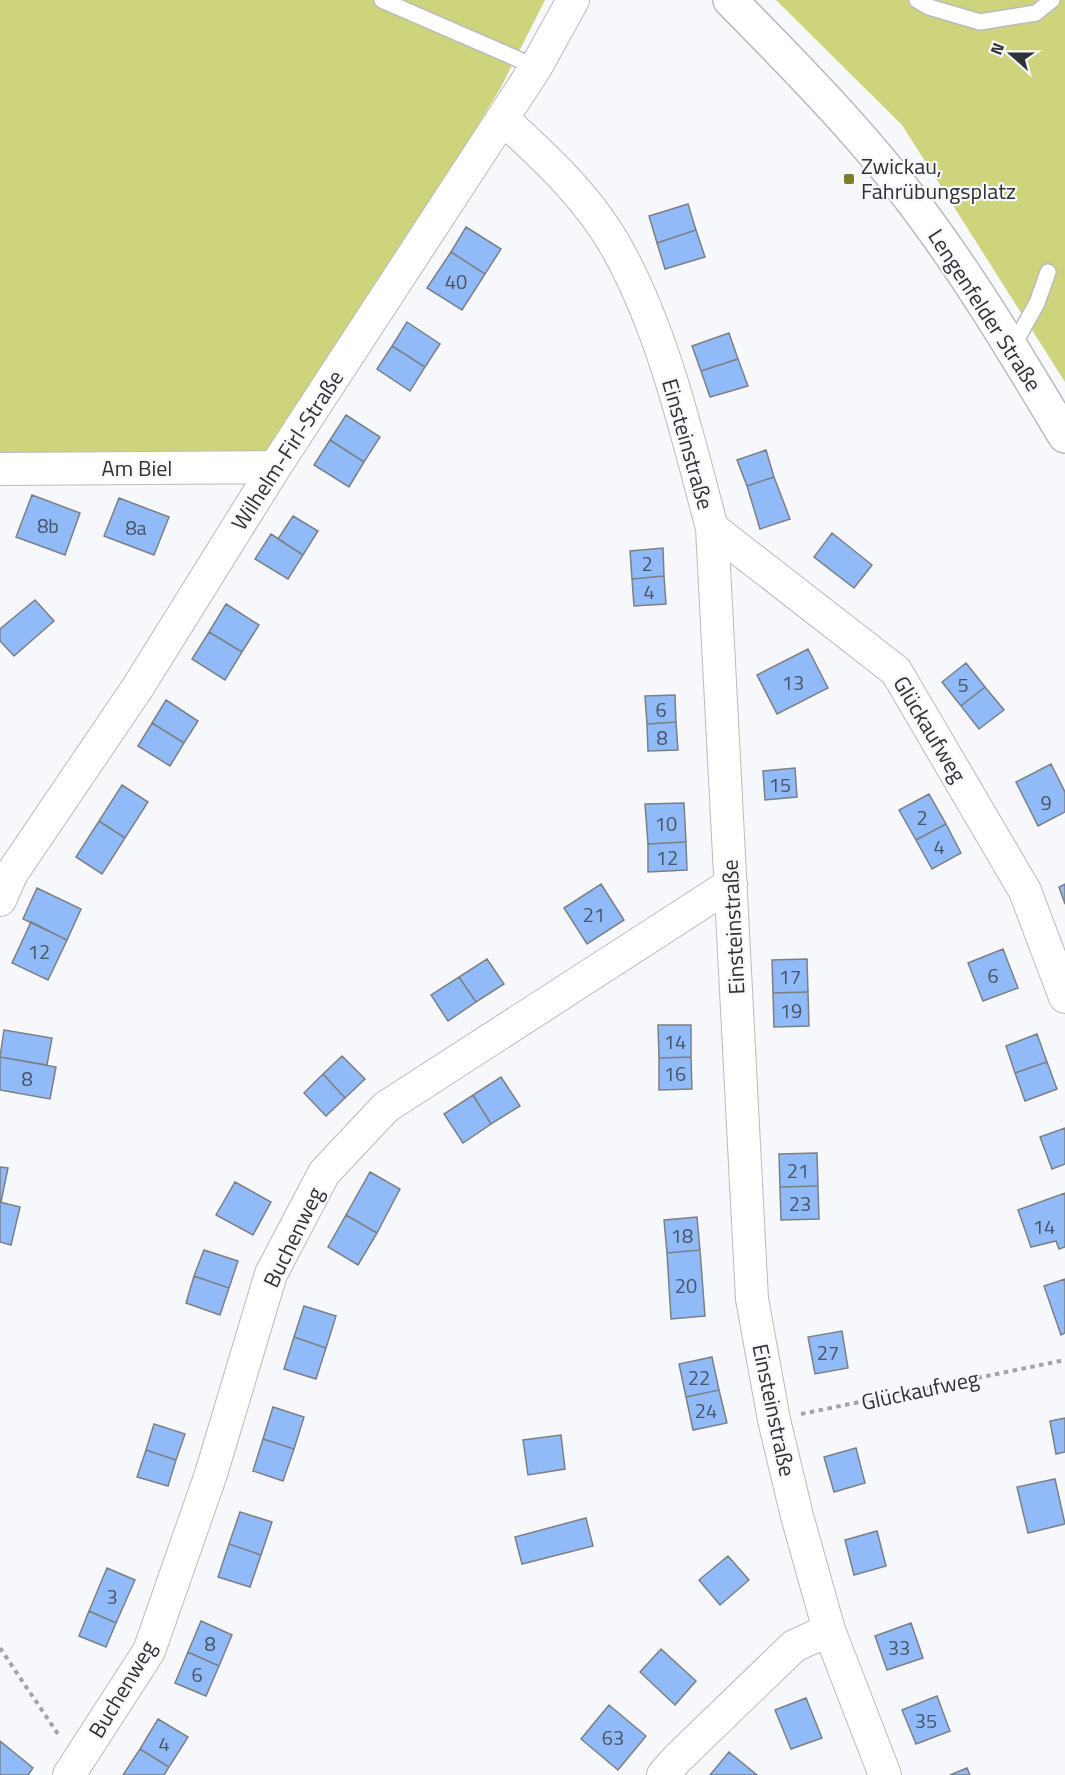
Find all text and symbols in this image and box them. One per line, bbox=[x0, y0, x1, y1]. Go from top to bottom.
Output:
north arrow bbox=[981, 24, 1041, 84]
text: N bbox=[984, 39, 1010, 58]
place label: Zwickau, Fahrübungsplatz bbox=[861, 149, 1016, 208]
marker: Zwickau, Fahrübungsplatz bbox=[842, 172, 856, 186]
street label: Lengenfelder Straße bbox=[920, 222, 1050, 398]
house number: 40 bbox=[445, 266, 467, 297]
street label: Wilhelm-Firl-Straße bbox=[222, 363, 352, 537]
street label: Einsteinstraße bbox=[653, 375, 723, 513]
street label: Am Biel bbox=[102, 451, 172, 485]
house number: 8b bbox=[37, 510, 59, 541]
house number: 8a bbox=[125, 512, 147, 543]
house number: 2 bbox=[641, 548, 653, 579]
house number: 4 bbox=[643, 576, 655, 607]
house number: 13 bbox=[782, 667, 804, 698]
street label: Glückaufweg bbox=[885, 669, 975, 789]
house number: 5 bbox=[957, 669, 969, 700]
house number: 6 bbox=[655, 694, 667, 725]
house number: 8 bbox=[656, 722, 668, 753]
house number: 15 bbox=[769, 769, 791, 800]
house number: 9 bbox=[1040, 787, 1052, 818]
house number: 2 bbox=[916, 802, 928, 833]
house number: 10 bbox=[655, 808, 677, 839]
house number: 4 bbox=[933, 831, 945, 862]
house number: 12 bbox=[656, 842, 678, 873]
street label: Einsteinstraße bbox=[712, 859, 754, 995]
house number: 21 bbox=[583, 899, 605, 930]
house number: 12 bbox=[28, 936, 50, 967]
house number: 6 bbox=[987, 960, 999, 991]
house number: 17 bbox=[779, 961, 801, 992]
house number: 19 bbox=[780, 995, 802, 1026]
house number: 14 bbox=[664, 1026, 686, 1057]
house number: 16 bbox=[664, 1058, 686, 1089]
house number: 8 bbox=[21, 1063, 33, 1094]
house number: 21 bbox=[787, 1155, 809, 1186]
street label: Buchenweg bbox=[254, 1181, 332, 1293]
house number: 23 bbox=[789, 1188, 811, 1219]
house number: 14 bbox=[1033, 1211, 1055, 1242]
house number: 18 bbox=[671, 1220, 693, 1251]
house number: 20 bbox=[675, 1270, 697, 1301]
house number: 27 bbox=[817, 1337, 839, 1368]
street label: Einsteinstraße bbox=[743, 1341, 805, 1479]
street label: Glückaufweg bbox=[858, 1361, 982, 1419]
house number: 22 bbox=[688, 1362, 710, 1393]
house number: 24 bbox=[695, 1395, 717, 1426]
house number: 3 bbox=[106, 1581, 118, 1612]
house number: 8 bbox=[204, 1628, 216, 1659]
house number: 33 bbox=[888, 1632, 910, 1663]
street label: Buchenweg bbox=[79, 1634, 165, 1744]
house number: 6 bbox=[191, 1659, 203, 1690]
house number: 35 bbox=[915, 1705, 937, 1736]
house number: 63 bbox=[602, 1722, 624, 1753]
house number: 4 bbox=[158, 1728, 170, 1759]

